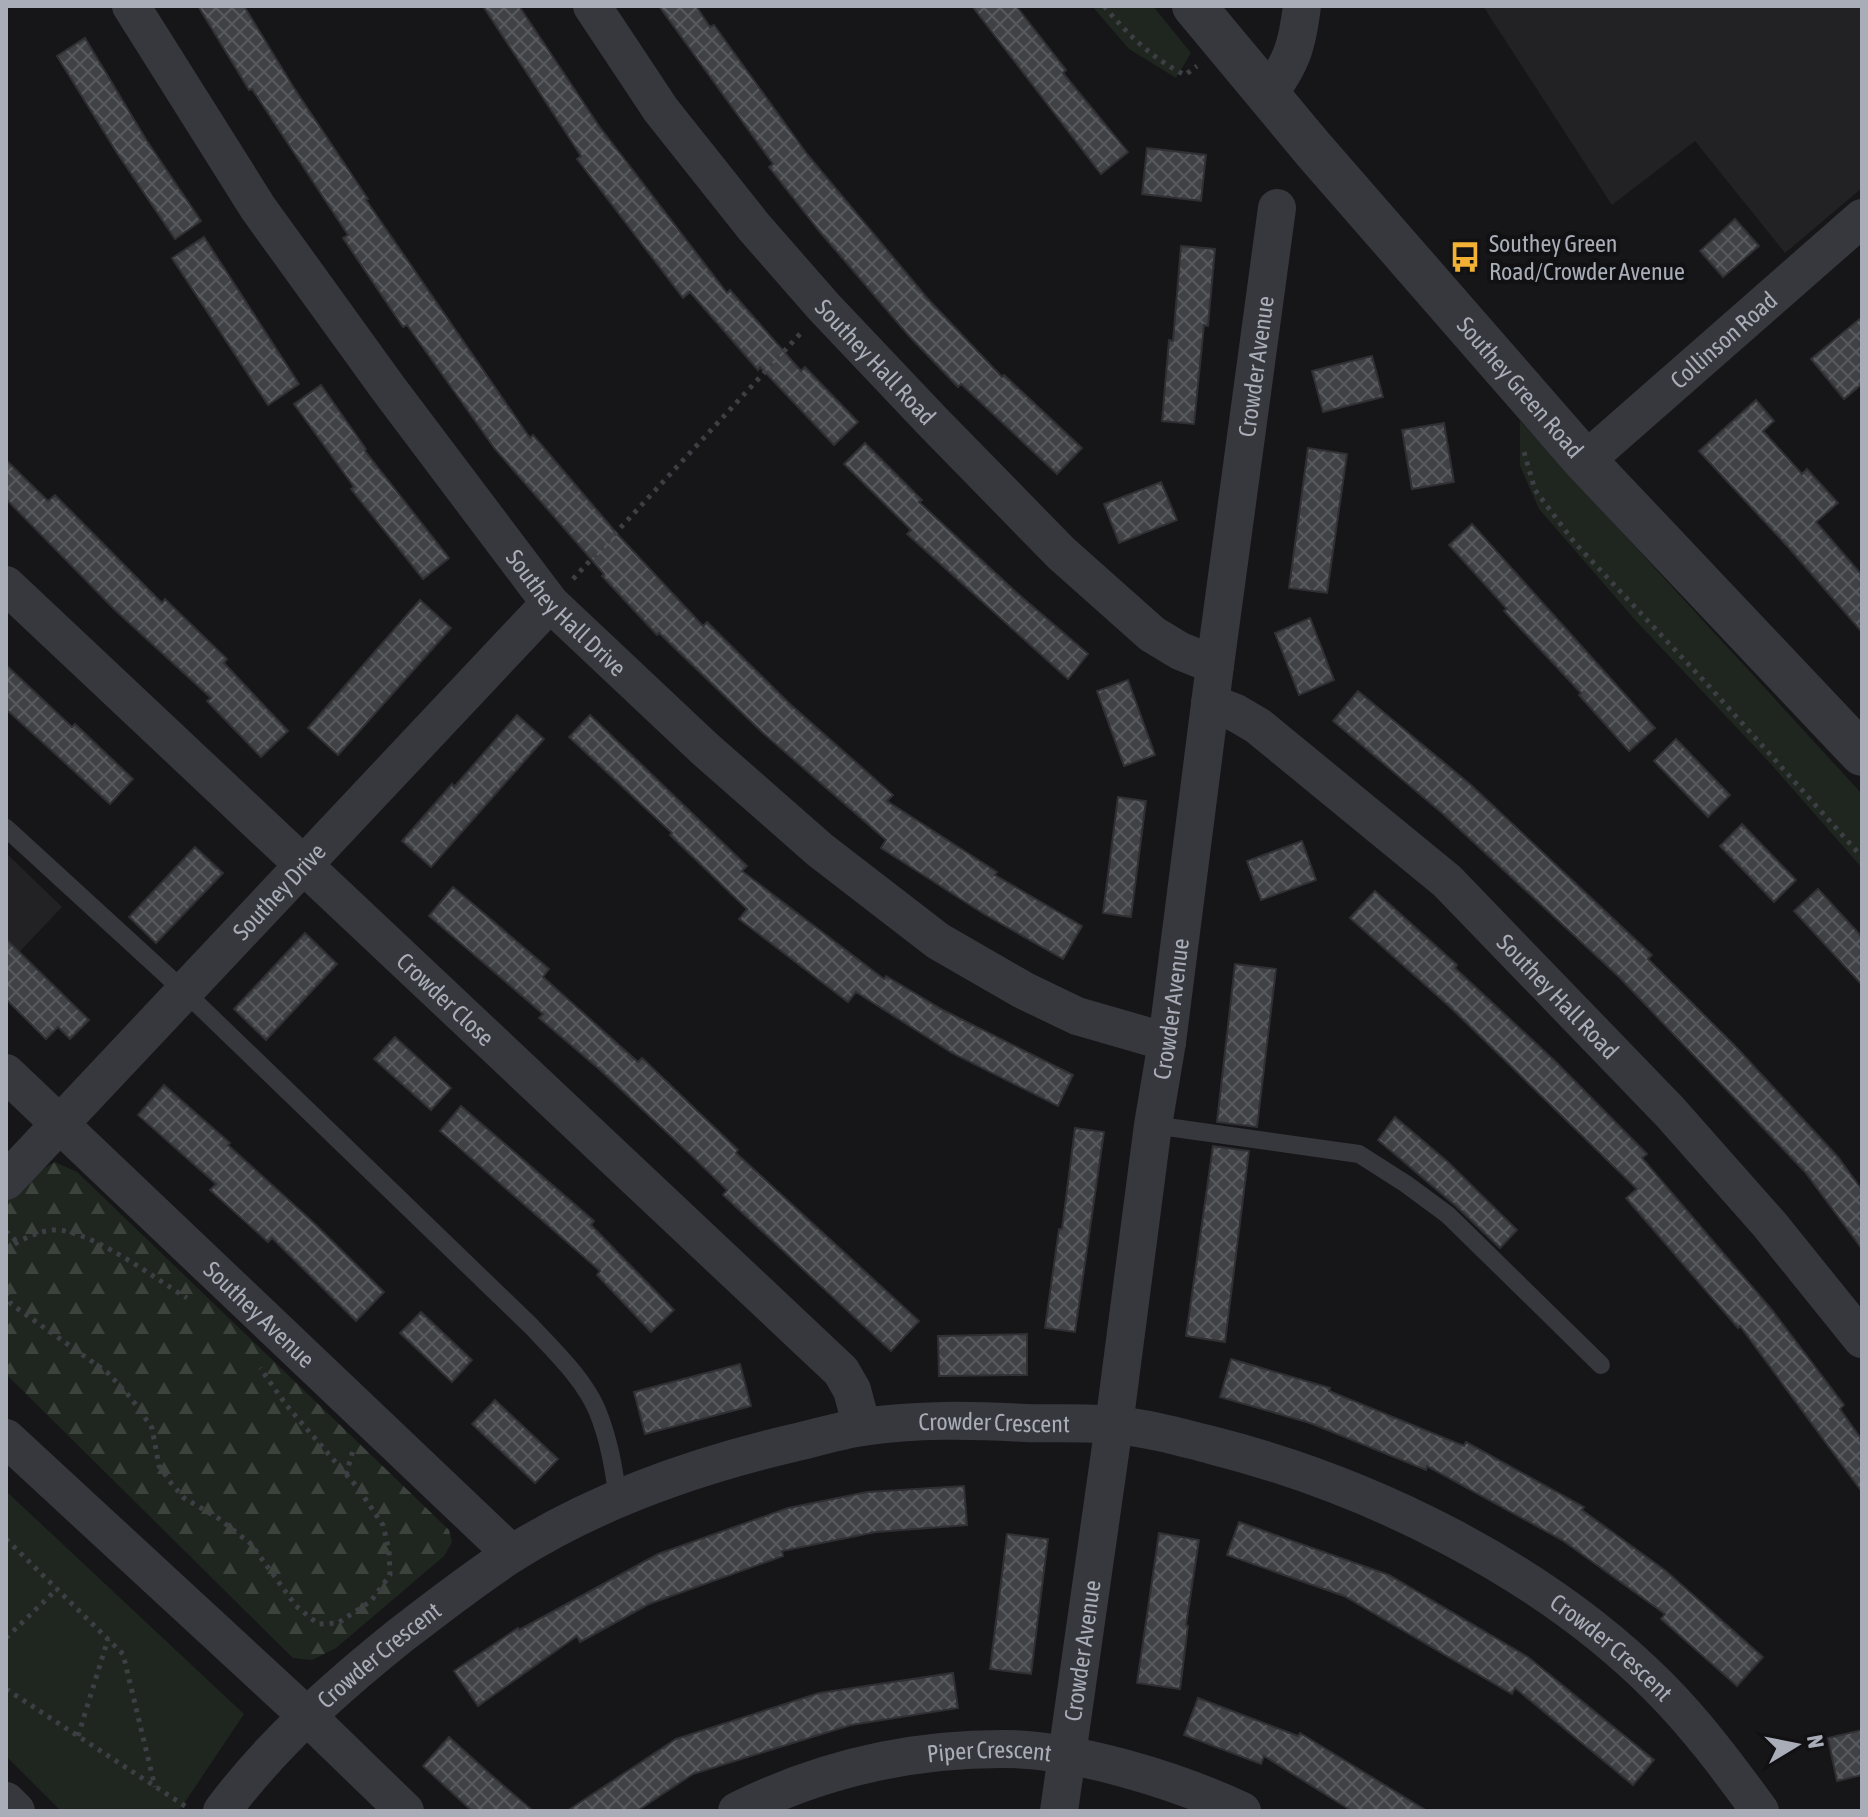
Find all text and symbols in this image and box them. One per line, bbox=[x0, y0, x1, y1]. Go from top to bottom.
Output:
place label: Southey Green Road/Crowder Avenue bbox=[1489, 230, 1685, 285]
bus stop icon: Southey Green Road/Crowder Avenue bbox=[1448, 240, 1482, 274]
street label: Collinson Road bbox=[1665, 286, 1782, 394]
street label: Southey Hall Road bbox=[810, 294, 942, 430]
street label: Crowder Avenue bbox=[1233, 294, 1278, 439]
street label: Southey Green Road bbox=[1452, 311, 1589, 463]
street label: Southey Hall Drive bbox=[501, 544, 632, 681]
street label: Southey Drive bbox=[227, 837, 330, 945]
street label: Southey Hall Road bbox=[1492, 928, 1624, 1064]
street label: Crowder Avenue bbox=[1147, 937, 1194, 1081]
street label: Crowder Close bbox=[392, 947, 500, 1051]
street label: Southey Avenue bbox=[199, 1255, 320, 1373]
street label: Crowder Crescent bbox=[918, 1407, 1070, 1437]
street label: Crowder Avenue bbox=[1058, 1578, 1105, 1723]
street label: Crowder Crescent bbox=[1545, 1588, 1678, 1706]
street label: Crowder Crescent bbox=[312, 1596, 446, 1713]
north arrow bbox=[1756, 1705, 1836, 1785]
text: N bbox=[1802, 1733, 1830, 1750]
street label: Piper Crescent bbox=[925, 1735, 1053, 1767]

